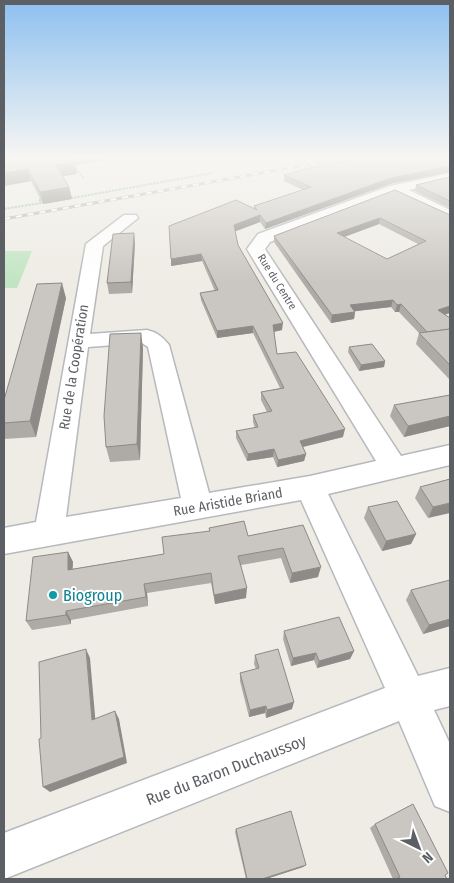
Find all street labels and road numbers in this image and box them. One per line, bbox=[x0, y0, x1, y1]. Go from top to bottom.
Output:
street label: Rue du Centre bbox=[255, 252, 299, 312]
street label: Rue de la Coopération bbox=[56, 303, 92, 431]
street label: Rue Aristide Briand bbox=[172, 484, 284, 520]
street label: Rue du Baron Duchaussoy bbox=[143, 730, 310, 809]

